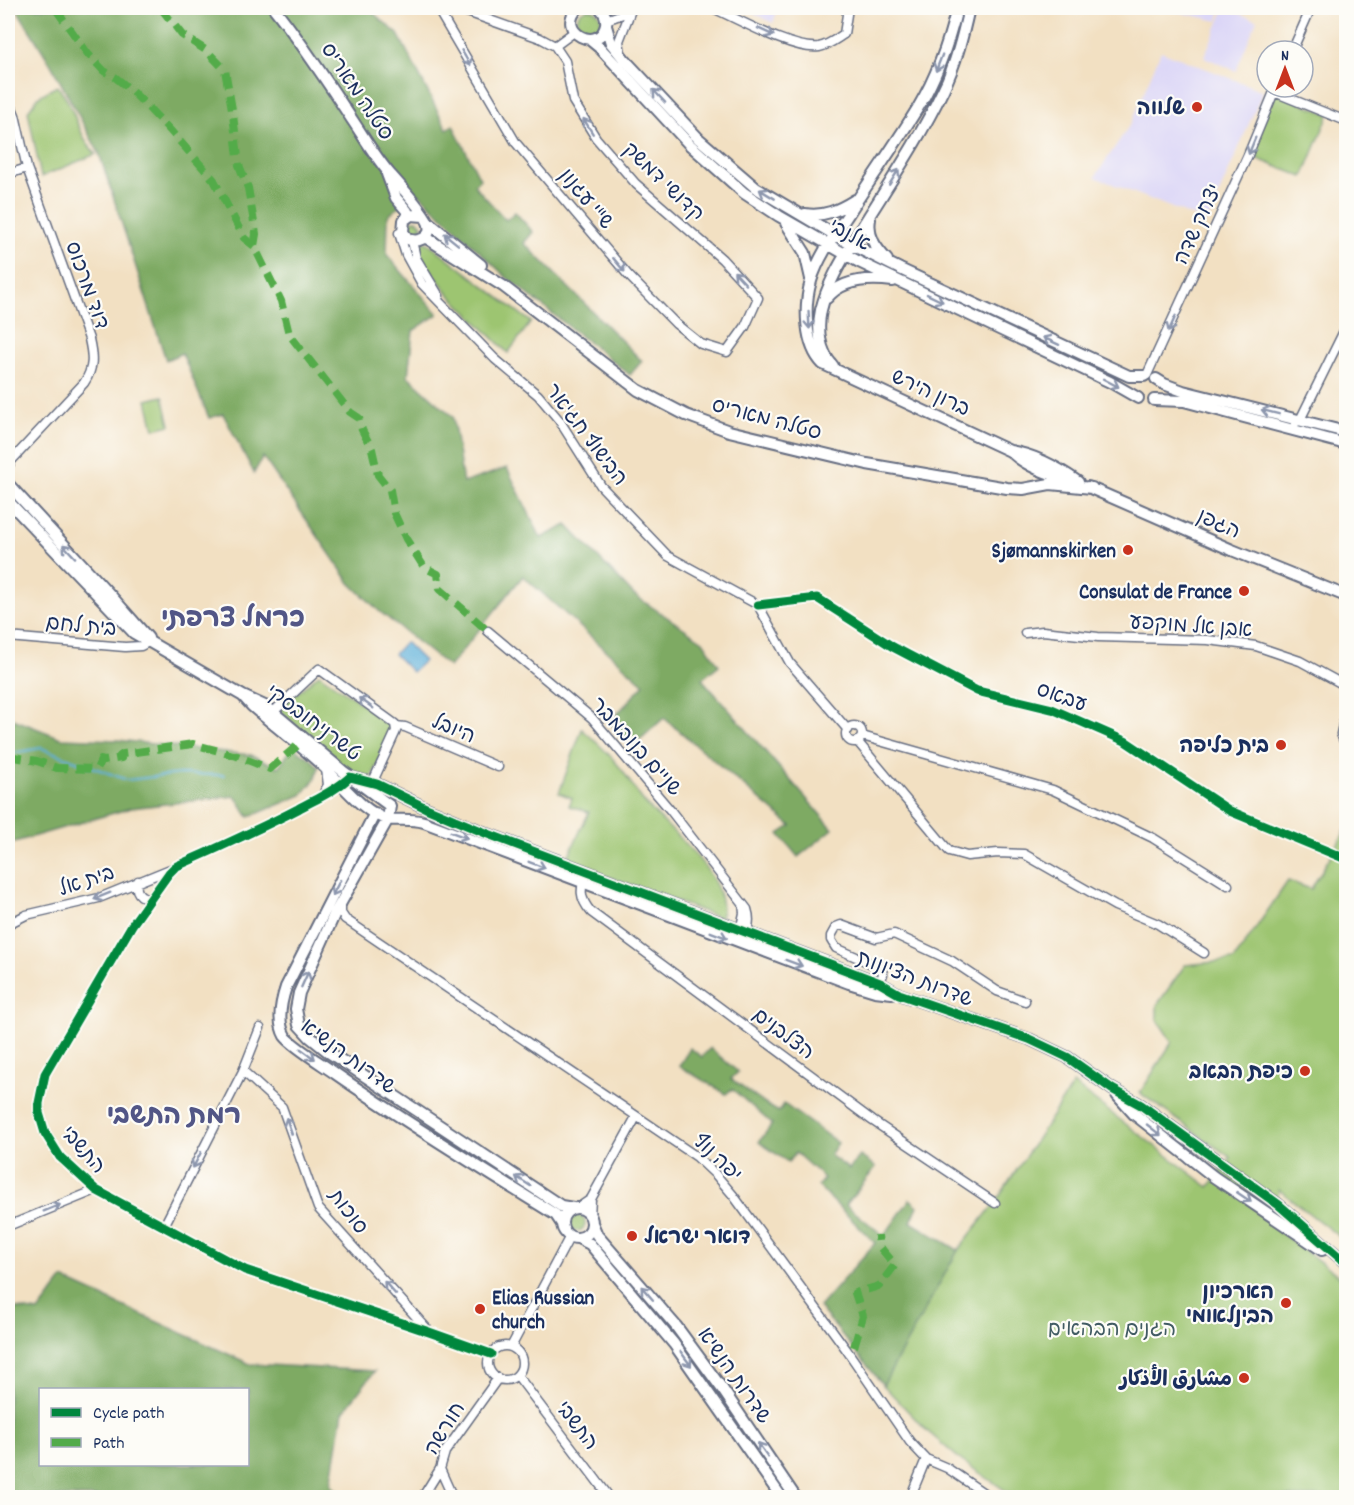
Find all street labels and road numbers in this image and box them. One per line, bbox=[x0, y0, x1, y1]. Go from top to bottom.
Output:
street label: סטלה מאריס bbox=[312, 38, 399, 148]
street label: קדושי דמשק bbox=[614, 136, 710, 230]
street label: ש"י עגנון bbox=[550, 163, 619, 237]
street label: יצחק שדה bbox=[1168, 180, 1232, 271]
street label: אלנבי bbox=[822, 213, 875, 260]
street label: דוד מרכוס bbox=[55, 238, 115, 334]
street label: ברון הירש bbox=[885, 363, 974, 426]
street label: הבישוף חג'אר bbox=[536, 378, 633, 493]
street label: סטלה מאריס bbox=[708, 392, 824, 450]
street label: הגפן bbox=[1191, 503, 1244, 549]
street label: אבן אל מוקפע bbox=[1128, 609, 1253, 647]
street label: בית לחם bbox=[44, 610, 118, 646]
street label: עבאס bbox=[1032, 676, 1090, 721]
street label: טשרניחובסקי bbox=[258, 679, 366, 770]
street label: שניים בנובמבר bbox=[582, 692, 688, 804]
street label: היובל bbox=[426, 708, 479, 753]
street label: בית אל bbox=[55, 860, 119, 906]
street label: שדרות הציונות bbox=[851, 945, 977, 1017]
street label: הצלבנים bbox=[745, 1002, 820, 1069]
street label: שדרות הנשיא bbox=[293, 1013, 401, 1104]
street label: התשבי bbox=[52, 1120, 111, 1182]
street label: יפה נוף bbox=[684, 1128, 747, 1190]
street label: סוכות bbox=[318, 1182, 374, 1242]
street label: שדרות הנשיא bbox=[688, 1322, 777, 1431]
street label: התשבי bbox=[547, 1396, 604, 1458]
street label: חורשה bbox=[419, 1397, 475, 1462]

